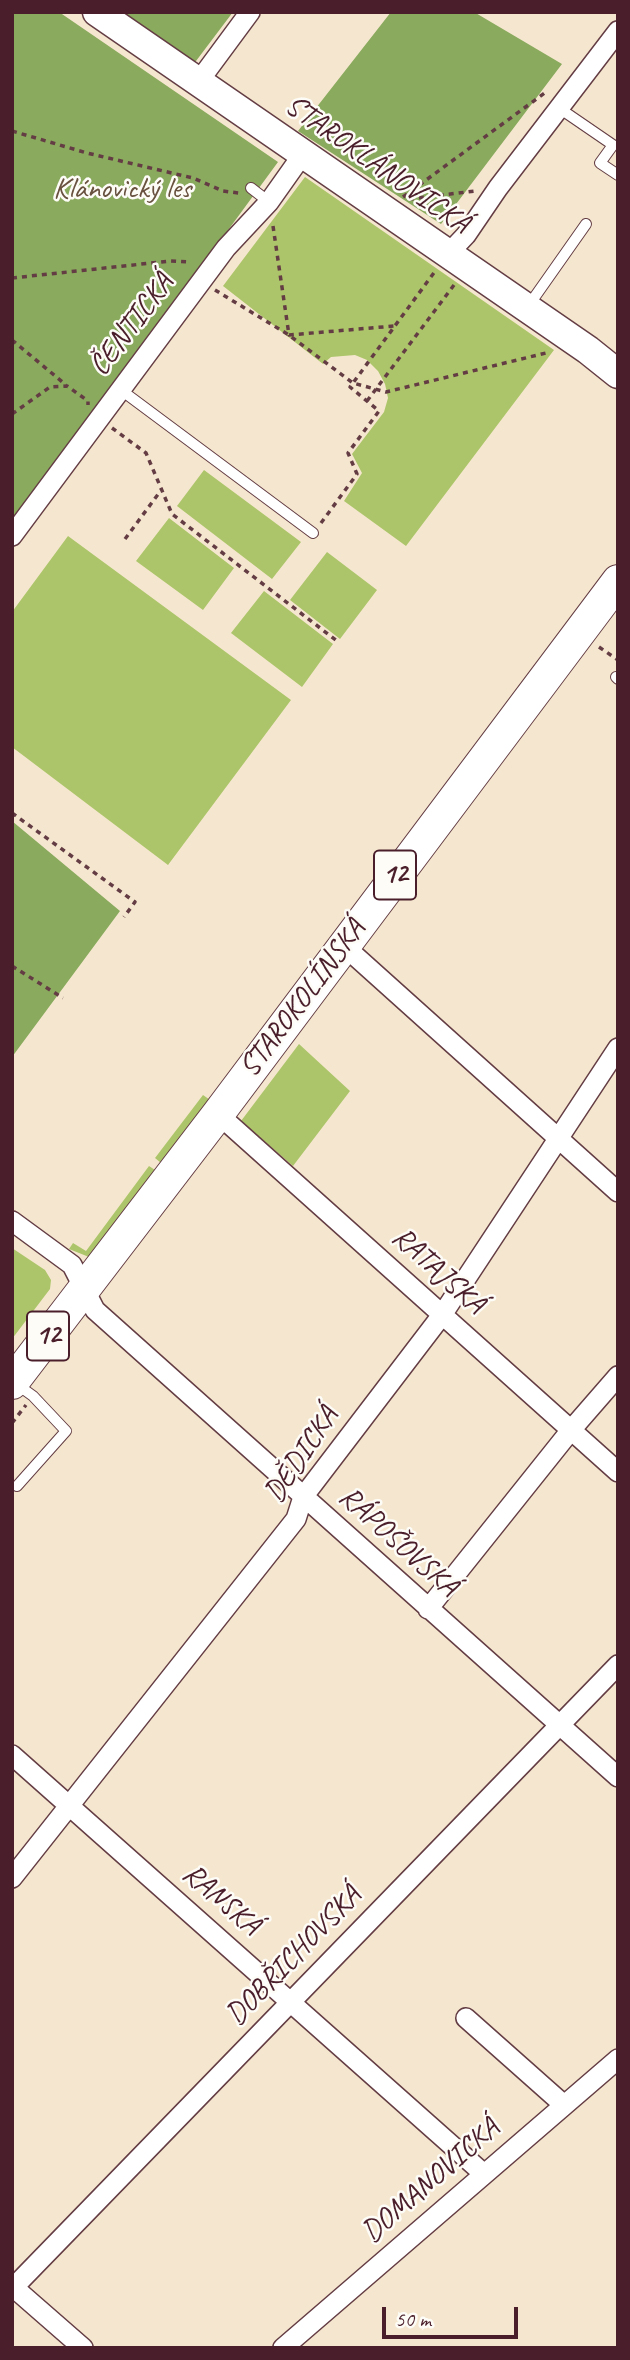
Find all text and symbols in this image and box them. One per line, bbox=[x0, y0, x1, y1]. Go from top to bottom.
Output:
street label: STAROKLÁNOVICKÁ bbox=[278, 88, 476, 242]
park label: Klánovický les bbox=[53, 171, 191, 207]
street label: ČENTICKÁ bbox=[82, 267, 182, 383]
road number: 12 bbox=[374, 850, 416, 900]
street label: STAROKOLÍNSKÁ bbox=[232, 913, 374, 1085]
street label: RATAJSKÁ bbox=[384, 1220, 492, 1322]
road number: 12 bbox=[27, 1312, 69, 1360]
street label: DĚDICKÁ bbox=[257, 1401, 347, 1509]
street label: RÁPOŠOVSKÁ bbox=[331, 1479, 465, 1605]
street label: RANSKÁ bbox=[175, 1856, 267, 1944]
street label: DOBŘICHOVSKÁ bbox=[219, 1879, 369, 2033]
street label: DOMANOVICKÁ bbox=[355, 2111, 507, 2251]
scale bar bbox=[385, 2294, 522, 2338]
text: 50 m bbox=[395, 2306, 431, 2332]

